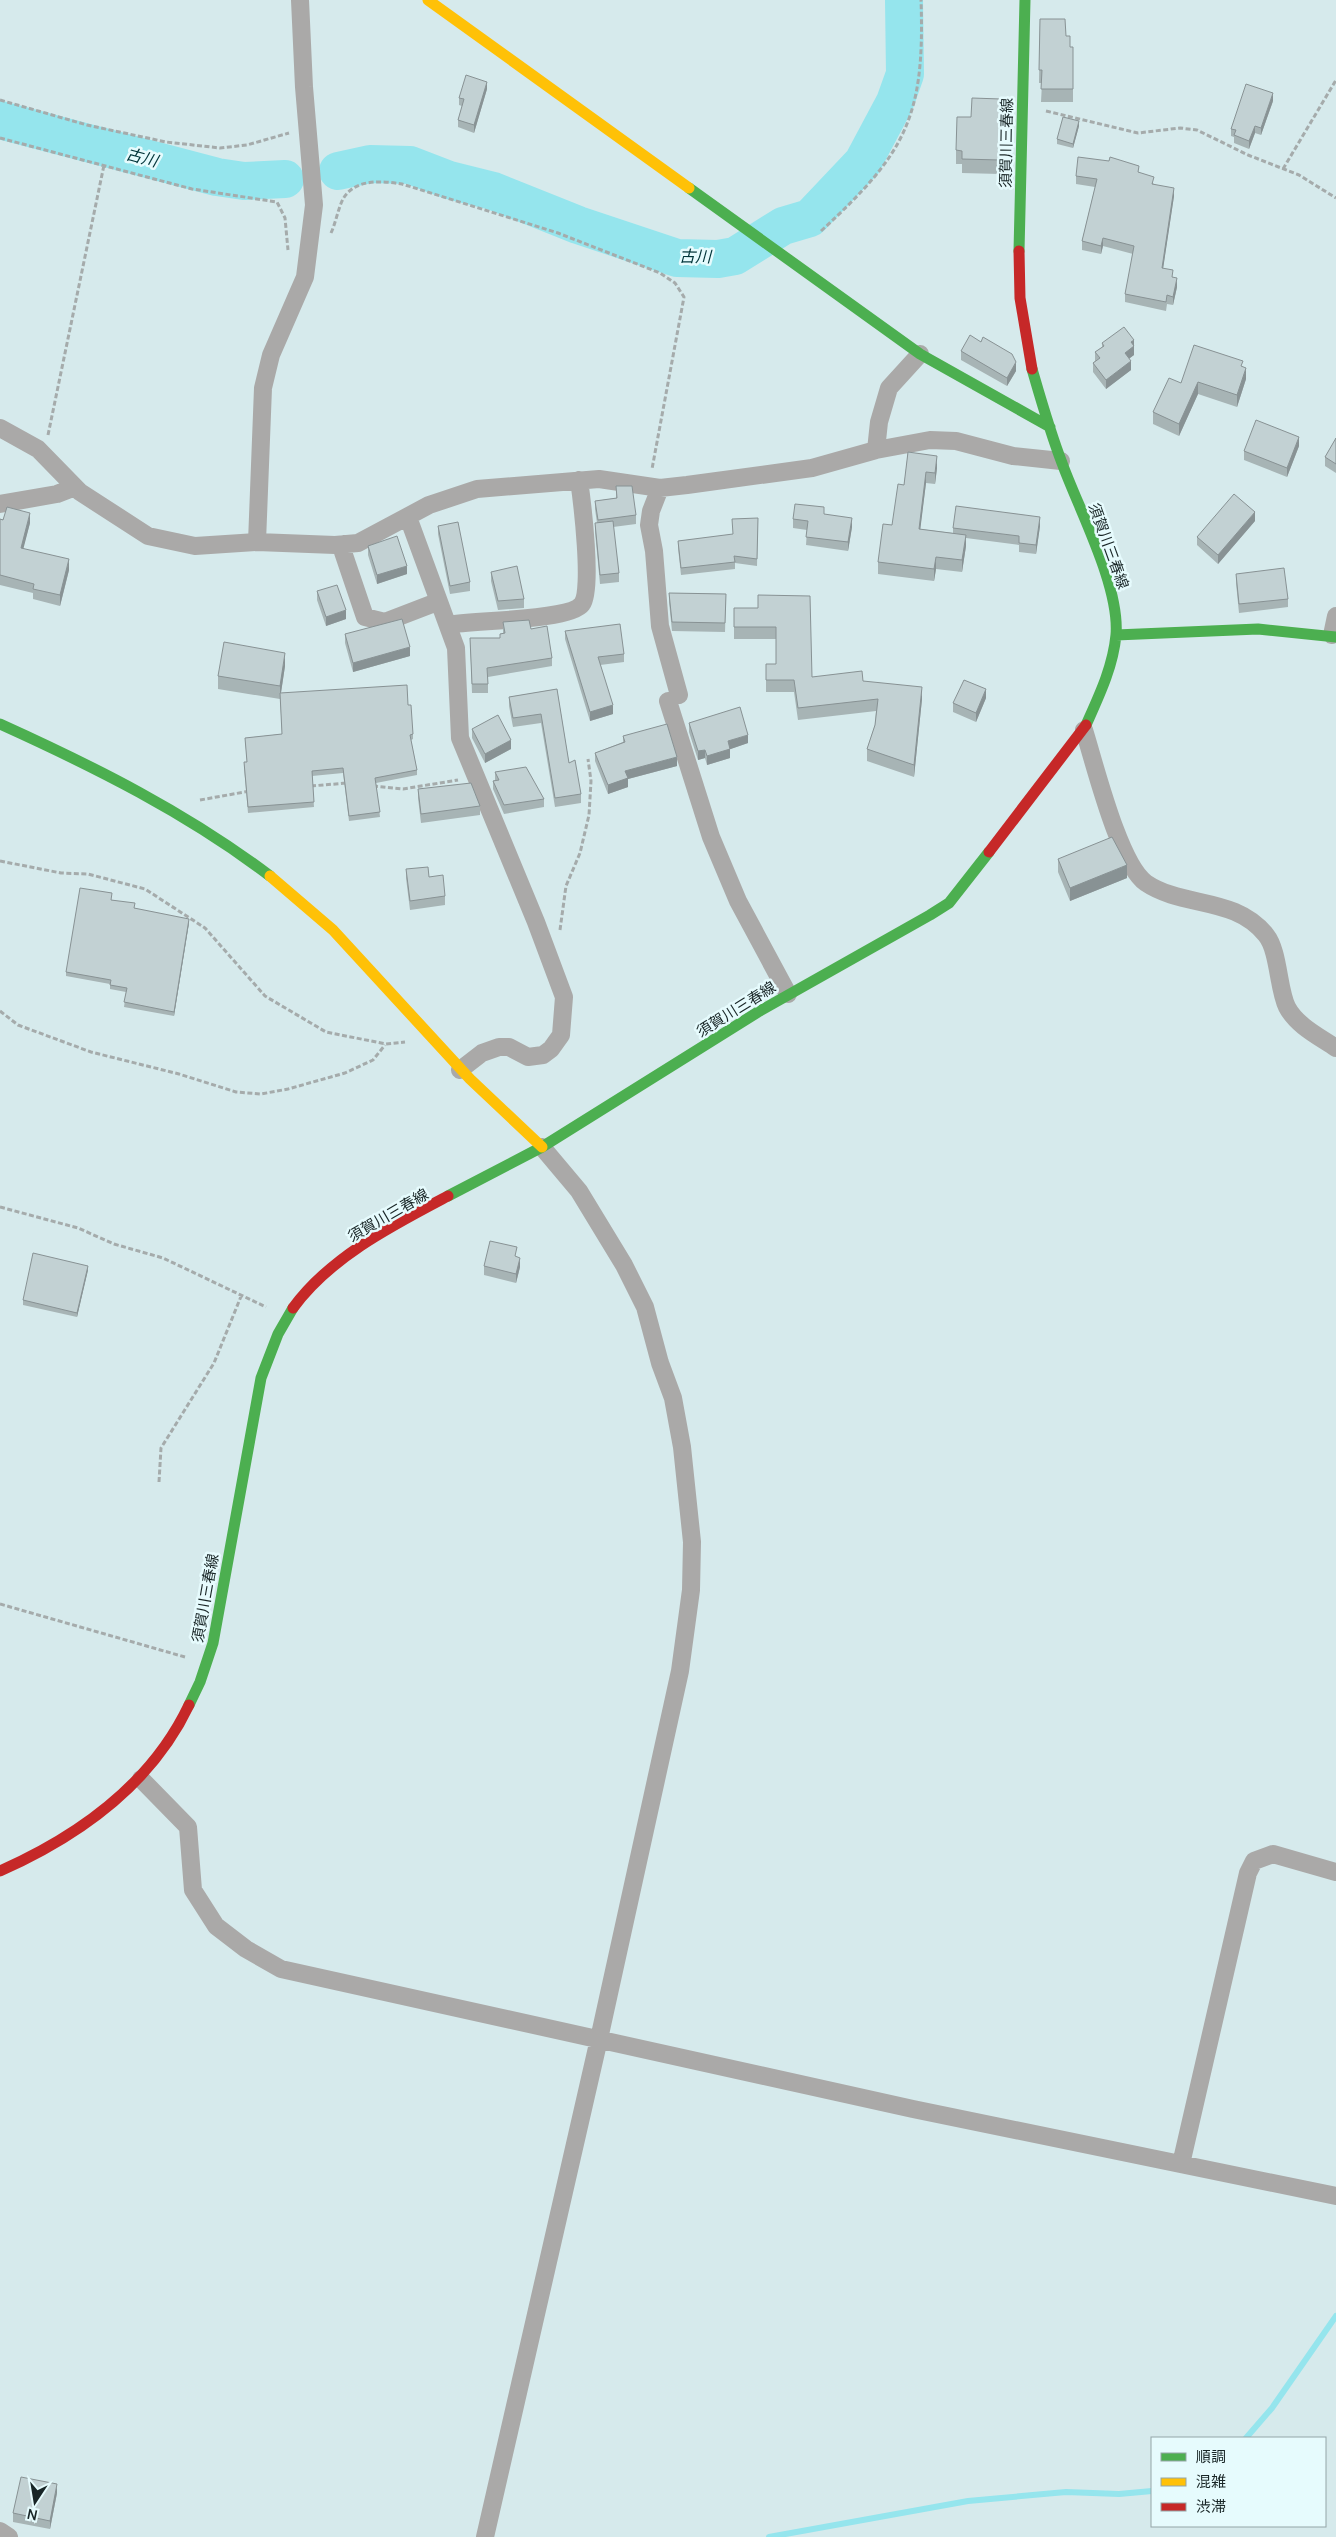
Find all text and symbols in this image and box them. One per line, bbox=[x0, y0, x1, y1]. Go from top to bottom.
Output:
street label: 須賀川三春線 bbox=[995, 98, 1017, 188]
water label: 古川 bbox=[124, 142, 162, 172]
water label: 古川 bbox=[679, 245, 713, 267]
street label: 須賀川三春線 bbox=[1084, 500, 1134, 592]
street label: 須賀川三春線 bbox=[692, 976, 780, 1042]
street label: 須賀川三春線 bbox=[344, 1183, 432, 1247]
street label: 須賀川三春線 bbox=[187, 1552, 223, 1644]
legend bbox=[1151, 2437, 1326, 2527]
text: 順調 bbox=[1196, 2446, 1226, 2467]
text: 混雑 bbox=[1196, 2471, 1226, 2492]
north arrow bbox=[10, 2477, 60, 2527]
text: 渋滞 bbox=[1196, 2496, 1226, 2517]
text: N bbox=[25, 2505, 39, 2526]

